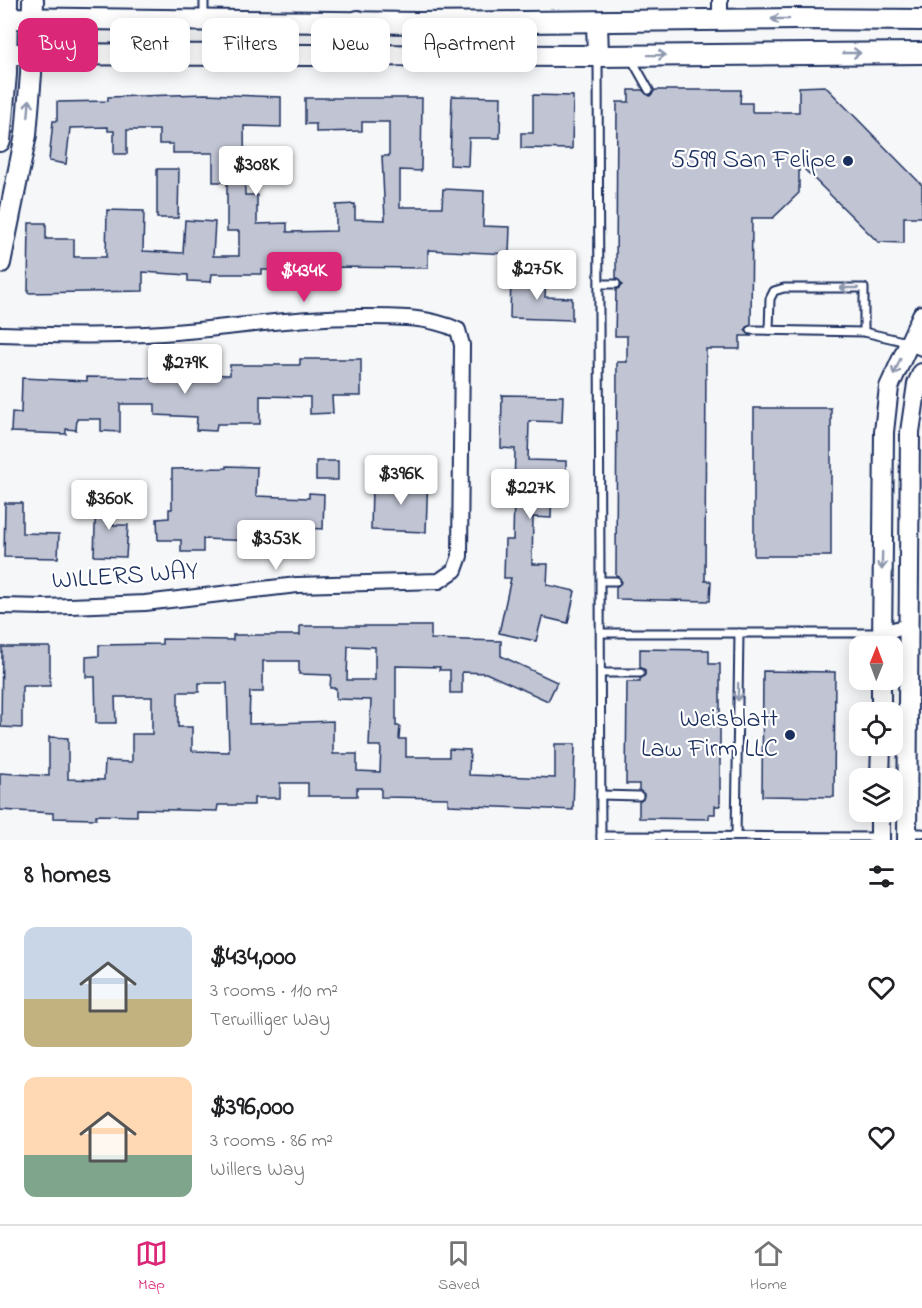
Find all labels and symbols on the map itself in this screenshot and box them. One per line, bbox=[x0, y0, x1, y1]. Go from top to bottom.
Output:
one-way arrow bbox=[770, 13, 790, 25]
one-way arrow bbox=[842, 47, 862, 59]
one-way arrow bbox=[647, 49, 667, 61]
one-way arrow bbox=[23, 98, 34, 118]
place label: 5599 San Felipe bbox=[671, 142, 836, 180]
pin: $308K bbox=[214, 146, 298, 197]
marker: 5599 San Felipe bbox=[841, 154, 855, 168]
pin: $275K bbox=[495, 250, 579, 301]
pin: $434K bbox=[262, 252, 346, 303]
one-way arrow bbox=[839, 282, 859, 294]
pin: $279K bbox=[143, 344, 227, 395]
one-way arrow bbox=[891, 358, 902, 376]
pin: $396K bbox=[359, 455, 443, 506]
pin: $227K bbox=[488, 469, 572, 520]
pin: $360K bbox=[67, 480, 151, 531]
pin: $353K bbox=[234, 520, 318, 571]
one-way arrow bbox=[876, 550, 888, 570]
street label: WILLERS WAY bbox=[50, 553, 200, 601]
north arrow bbox=[849, 636, 903, 690]
one-way arrow bbox=[732, 681, 744, 701]
place label: Weisblatt Law Firm LLC bbox=[641, 701, 778, 769]
marker: Weisblatt Law Firm LLC bbox=[783, 728, 797, 742]

